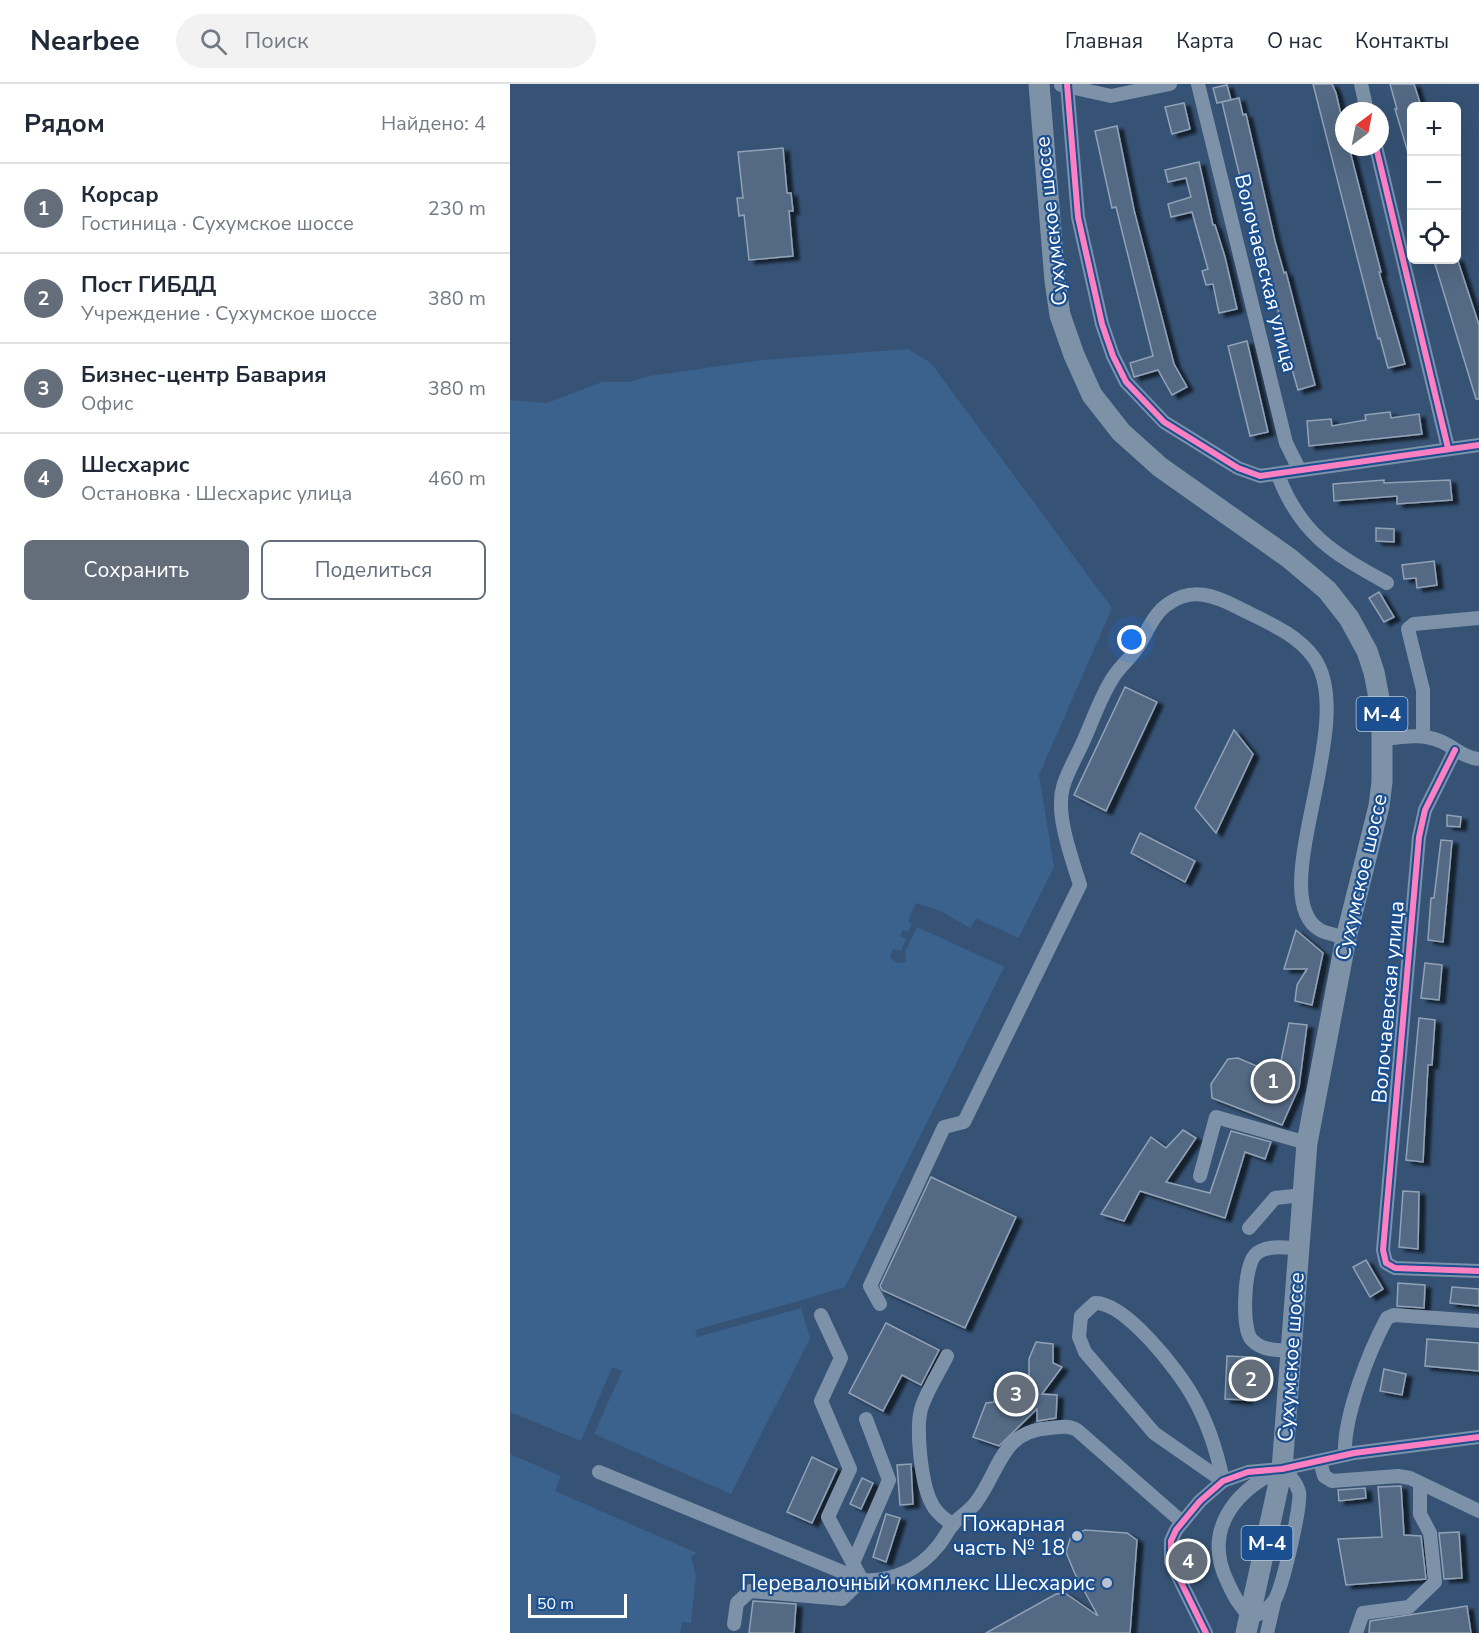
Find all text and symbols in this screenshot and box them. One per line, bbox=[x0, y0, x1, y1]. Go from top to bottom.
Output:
search box bbox=[176, 14, 596, 68]
text: Nearbee bbox=[30, 22, 140, 60]
icon: search bbox=[197, 25, 230, 58]
text: Поиск bbox=[245, 26, 309, 56]
text: Главная bbox=[1065, 27, 1143, 55]
text: Карта bbox=[1176, 27, 1234, 55]
text: О нас bbox=[1267, 27, 1322, 55]
text: Контакты bbox=[1355, 27, 1449, 55]
north arrow bbox=[1335, 102, 1389, 156]
map controls bbox=[1407, 102, 1461, 264]
button: + bbox=[1407, 102, 1461, 156]
text: Рядом bbox=[24, 106, 105, 141]
text: Найдено: 4 bbox=[381, 110, 486, 137]
street label: Сухумское шоссе bbox=[1028, 135, 1074, 307]
button: − bbox=[1407, 156, 1461, 210]
street label: Волочаевская улица bbox=[1228, 171, 1304, 375]
text: Корсар bbox=[81, 180, 159, 210]
text: 1 bbox=[38, 195, 50, 222]
text: 230 m bbox=[428, 195, 486, 222]
text: Гостиница · Сухумское шоссе bbox=[81, 210, 354, 237]
button: locate bbox=[1407, 210, 1461, 264]
text: Пост ГИБДД bbox=[81, 270, 216, 300]
text: 2 bbox=[38, 285, 50, 312]
text: 380 m bbox=[428, 285, 486, 312]
text: Учреждение · Сухумское шоссе bbox=[81, 300, 377, 327]
text: Бизнес-центр Бавария bbox=[81, 360, 327, 390]
text: 3 bbox=[38, 375, 50, 402]
text: 380 m bbox=[428, 375, 486, 402]
text: Офис bbox=[81, 390, 133, 417]
text: Шесхарис bbox=[81, 450, 190, 480]
text: 4 bbox=[38, 465, 50, 492]
text: 460 m bbox=[428, 465, 486, 492]
text: Остановка · Шесхарис улица bbox=[81, 480, 352, 507]
button: Сохранить bbox=[24, 540, 249, 600]
button: Поделиться bbox=[261, 540, 486, 600]
your location bbox=[1117, 625, 1146, 654]
road number: М-4 bbox=[1356, 697, 1408, 731]
street label: Сухумское шоссе bbox=[1328, 791, 1394, 963]
street label: Волочаевская улица bbox=[1365, 900, 1411, 1104]
pin: 1 bbox=[1254, 1058, 1293, 1104]
street label: Сухумское шоссе bbox=[1271, 1271, 1311, 1443]
pin: 2 bbox=[1232, 1356, 1270, 1402]
pin: 3 bbox=[996, 1372, 1036, 1416]
place label: Пожарная часть № 18 bbox=[953, 1510, 1065, 1562]
road number: М-4 bbox=[1242, 1526, 1293, 1560]
marker: Пожарная часть № 18 bbox=[1070, 1529, 1084, 1543]
pin: 4 bbox=[1168, 1538, 1208, 1584]
place label: Перевалочный комплекс Шесхарис bbox=[741, 1569, 1095, 1597]
marker: Перевалочный комплекс Шесхарис bbox=[1100, 1576, 1114, 1590]
scale bar bbox=[528, 1591, 627, 1618]
text: 50 m bbox=[537, 1593, 574, 1615]

